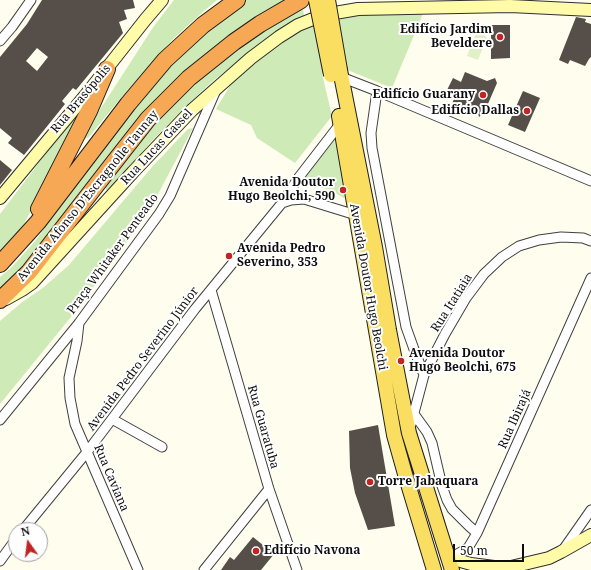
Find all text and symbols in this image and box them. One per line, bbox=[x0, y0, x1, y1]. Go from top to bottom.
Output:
place label: Edifício Jardim Beveldere bbox=[400, 23, 492, 51]
marker: Edifício Jardim Beveldere bbox=[495, 32, 505, 42]
street label: Rua Brasópolis bbox=[48, 62, 114, 136]
place label: Edifício Guarany bbox=[373, 88, 475, 102]
marker: Edifício Guarany bbox=[478, 90, 488, 100]
place label: Edifício Dallas bbox=[431, 104, 519, 118]
street label: Rua Lucas Gassel bbox=[118, 106, 196, 188]
marker: Edifício Dallas bbox=[522, 106, 532, 116]
street label: Avenida Afonso D'Escragnolle Taunay bbox=[15, 108, 161, 284]
place label: Avenida Doutor Hugo Beolchi, 590 bbox=[228, 176, 335, 204]
marker: Avenida Doutor Hugo Beolchi, 590 bbox=[338, 185, 348, 195]
street label: Praça Whitaker Penteado bbox=[64, 191, 162, 317]
street label: Avenida Doutor Hugo Beolchi bbox=[346, 203, 390, 371]
place label: Avenida Pedro Severino, 353 bbox=[237, 242, 326, 270]
marker: Avenida Pedro Severino, 353 bbox=[224, 251, 234, 261]
street label: Rua Itatiaia bbox=[428, 271, 476, 335]
street label: Avenida Pedro Severino Júnior bbox=[84, 284, 202, 434]
place label: Avenida Doutor Hugo Beolchi, 675 bbox=[409, 347, 516, 375]
marker: Avenida Doutor Hugo Beolchi, 675 bbox=[396, 356, 406, 366]
street label: Rua Guaratuba bbox=[244, 383, 282, 471]
street label: Rua Ibirajá bbox=[496, 387, 534, 451]
street label: Rua Caviana bbox=[90, 442, 132, 514]
place label: Torre Jabaquara bbox=[378, 475, 478, 489]
marker: Torre Jabaquara bbox=[365, 477, 375, 487]
north arrow bbox=[8, 522, 48, 562]
text: N bbox=[19, 523, 31, 539]
scale bar bbox=[455, 536, 526, 562]
text: 50 m bbox=[460, 542, 488, 559]
place label: Edifício Navona bbox=[264, 544, 360, 558]
marker: Edifício Navona bbox=[251, 546, 261, 556]

